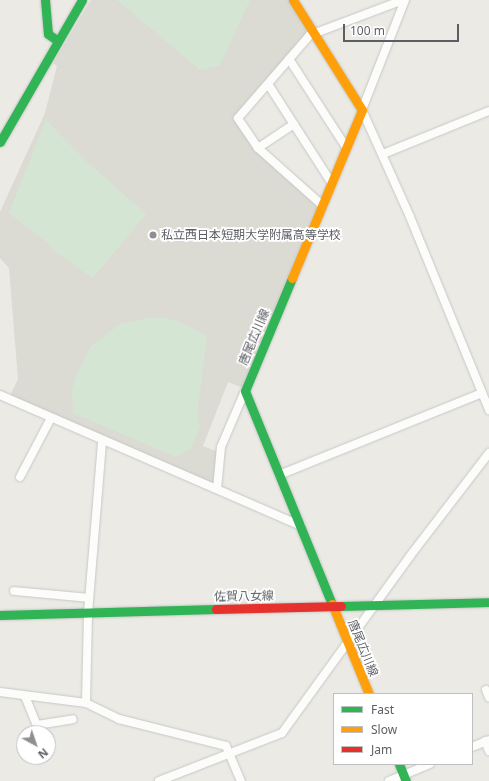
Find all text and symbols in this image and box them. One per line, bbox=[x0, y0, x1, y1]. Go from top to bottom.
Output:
scale bar bbox=[345, 16, 461, 42]
text: 100 m bbox=[350, 22, 385, 39]
place label: 私立西日本短期大学附属高等学校 bbox=[161, 228, 341, 242]
marker: 私立西日本短期大学附属高等学校 bbox=[148, 230, 158, 240]
street label: 唐尾広川線 bbox=[236, 307, 272, 367]
street label: 佐賀八女線 bbox=[214, 588, 274, 604]
street label: 唐尾広川線 bbox=[345, 617, 381, 679]
legend bbox=[333, 693, 473, 765]
text: Fast bbox=[371, 701, 394, 718]
text: Slow bbox=[371, 721, 397, 738]
north arrow bbox=[16, 725, 56, 765]
text: Jam bbox=[371, 741, 392, 758]
text: N bbox=[35, 745, 52, 762]

